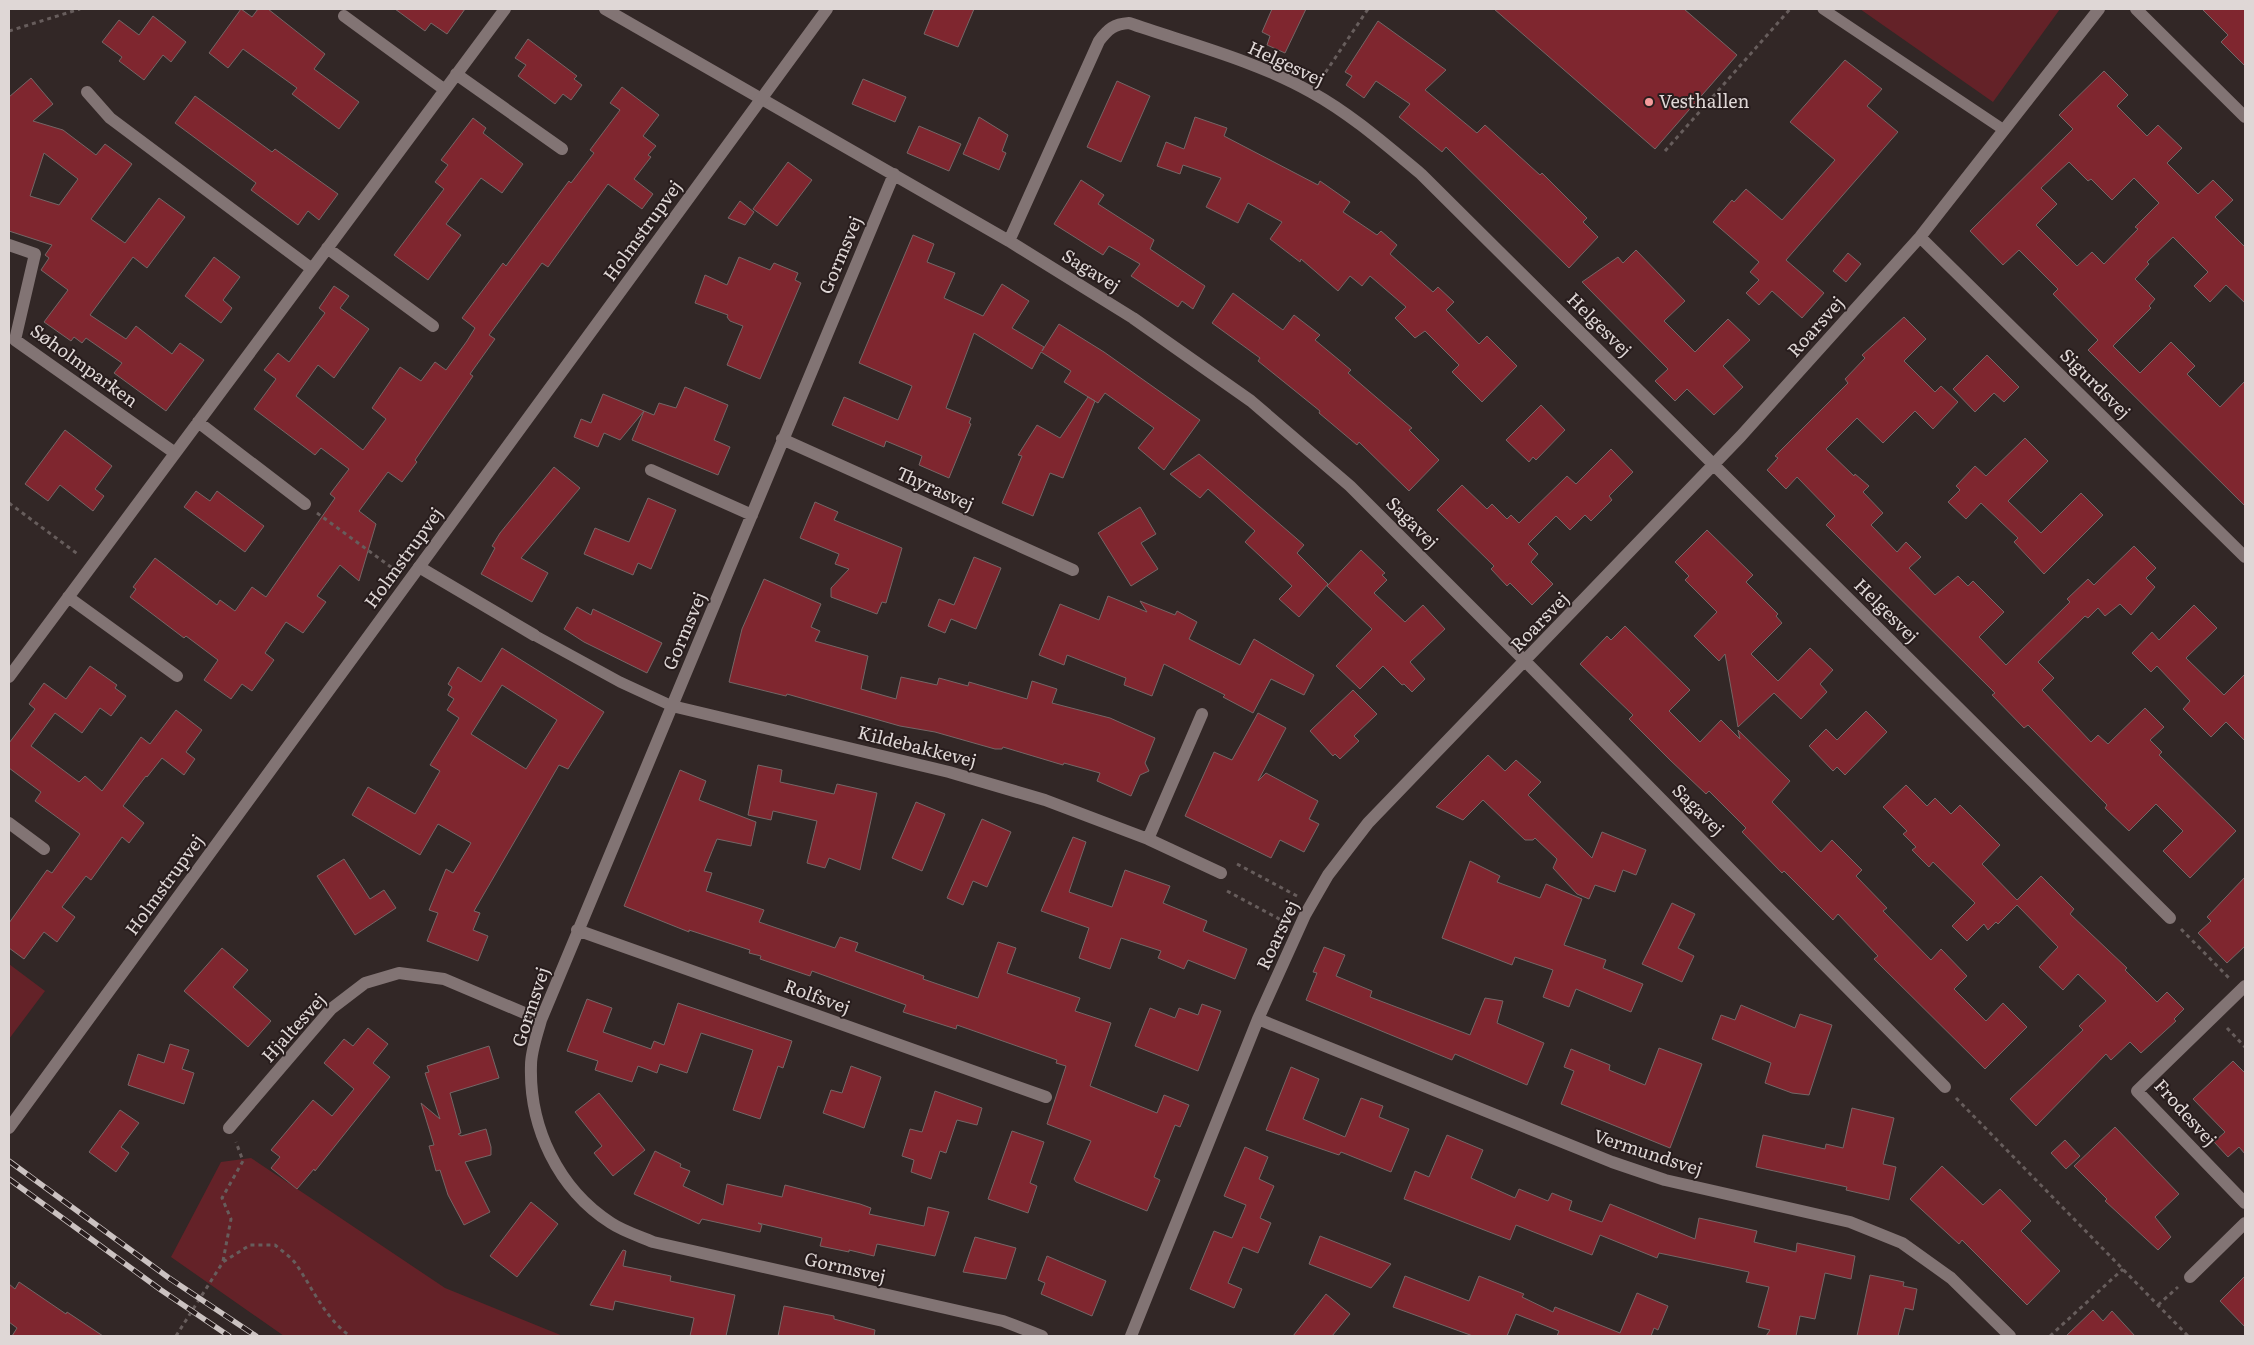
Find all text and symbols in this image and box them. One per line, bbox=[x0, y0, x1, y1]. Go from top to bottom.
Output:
street label: Helgesvej bbox=[1244, 33, 1329, 92]
place label: Vesthallen bbox=[1659, 87, 1749, 114]
marker: Vesthallen bbox=[1643, 96, 1655, 108]
street label: Holmstrupvej bbox=[596, 174, 688, 286]
street label: Gormsvej bbox=[811, 211, 868, 298]
street label: Sagavej bbox=[1057, 241, 1126, 298]
street label: Helgesvej bbox=[1562, 285, 1639, 362]
street label: Roarsvej bbox=[1780, 289, 1850, 363]
street label: Søholmparken bbox=[26, 317, 144, 413]
street label: Sigurdsvej bbox=[2054, 341, 2138, 425]
street label: Thyrasvej bbox=[892, 458, 979, 517]
street label: Sagavej bbox=[1381, 490, 1445, 554]
street label: Holmstrupvej bbox=[357, 501, 449, 613]
street label: Helgesvej bbox=[1849, 571, 1926, 648]
street label: Roarsvej bbox=[1503, 585, 1574, 657]
street label: Gormsvej bbox=[655, 587, 712, 674]
street label: Kildebakkevej bbox=[855, 718, 980, 773]
street label: Sagavej bbox=[1667, 777, 1731, 841]
street label: Holmstrupvej bbox=[118, 828, 210, 940]
street label: Roarsvej bbox=[1249, 895, 1305, 974]
street label: Gormsvej bbox=[504, 963, 555, 1050]
street label: Rolfsvej bbox=[781, 971, 854, 1020]
street label: Hjaltesvej bbox=[254, 986, 331, 1068]
street label: Frodesvej bbox=[2148, 1072, 2224, 1152]
street label: Vermundsvej bbox=[1590, 1121, 1707, 1182]
street label: Gormsvej bbox=[802, 1244, 889, 1289]

